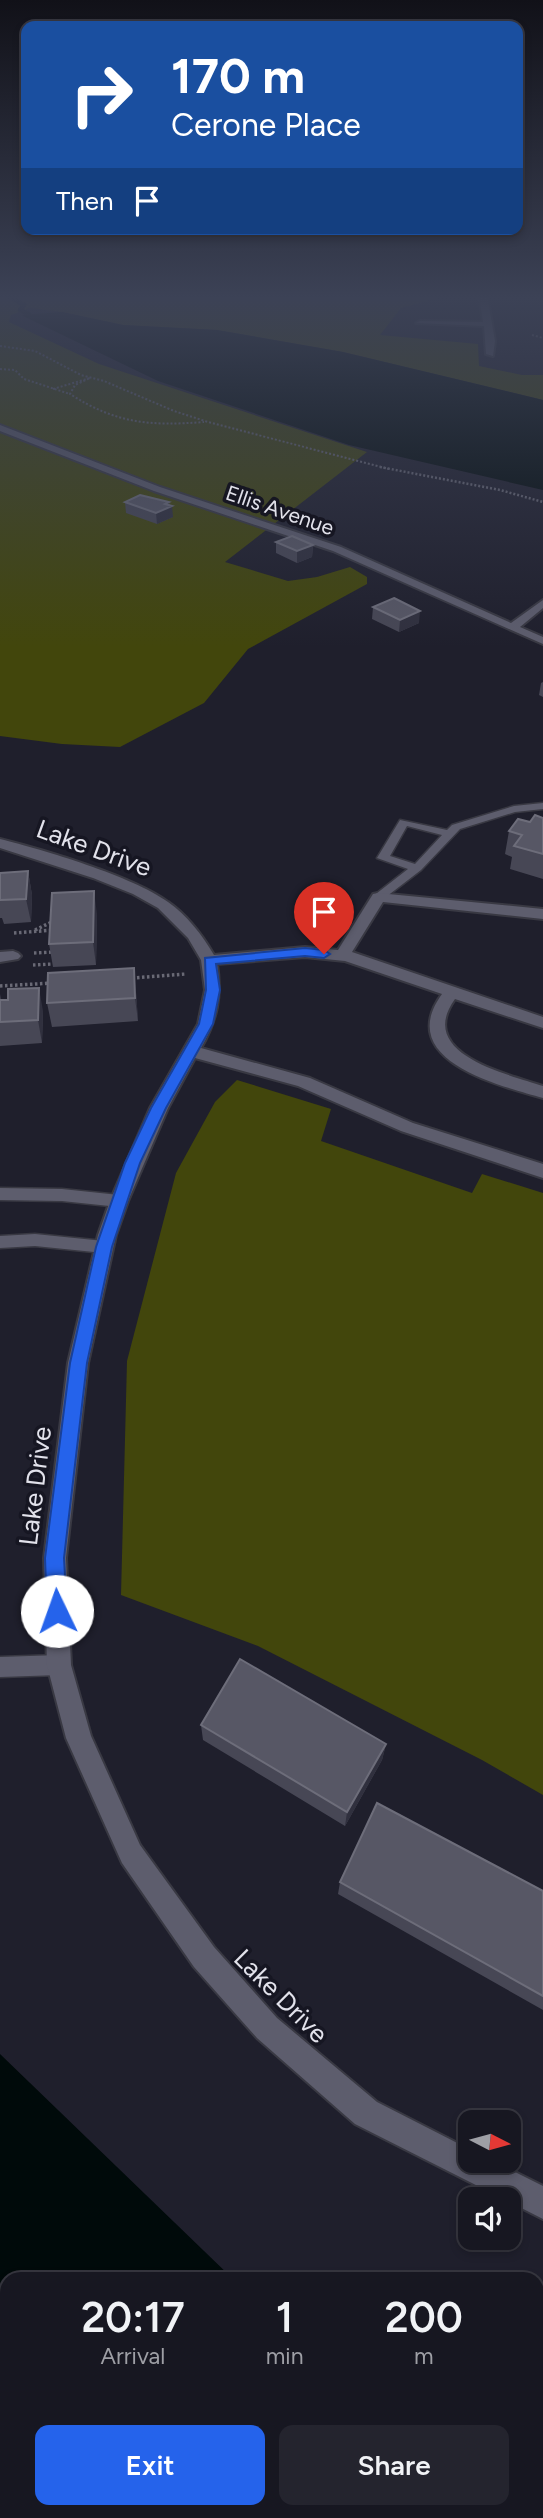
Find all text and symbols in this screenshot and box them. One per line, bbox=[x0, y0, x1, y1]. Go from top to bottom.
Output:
text: 170 m bbox=[171, 46, 305, 105]
icon: right bbox=[56, 49, 147, 140]
text: Cerone Place bbox=[171, 106, 361, 144]
icon: arrive bbox=[128, 182, 166, 220]
text: Then bbox=[56, 185, 114, 217]
street label: Ellis Avenue bbox=[223, 480, 337, 540]
street label: Lake Drive bbox=[32, 812, 156, 884]
pin bbox=[294, 882, 354, 954]
icon: arrive bbox=[305, 893, 343, 931]
street label: Lake Drive bbox=[12, 1425, 58, 1547]
position arrow bbox=[20, 1574, 94, 1648]
street label: Lake Drive bbox=[227, 1942, 335, 2050]
north arrow bbox=[458, 2110, 522, 2174]
map controls bbox=[458, 2110, 521, 2250]
button: sound bbox=[458, 2187, 521, 2250]
text: 20:17 bbox=[81, 2292, 185, 2343]
text: 1 bbox=[276, 2292, 293, 2343]
text: 200 bbox=[385, 2292, 463, 2343]
text: Arrival bbox=[100, 2342, 165, 2370]
text: min bbox=[266, 2342, 304, 2370]
text: m bbox=[414, 2342, 434, 2370]
button: Exit bbox=[35, 2425, 265, 2505]
button: Share bbox=[279, 2425, 509, 2505]

